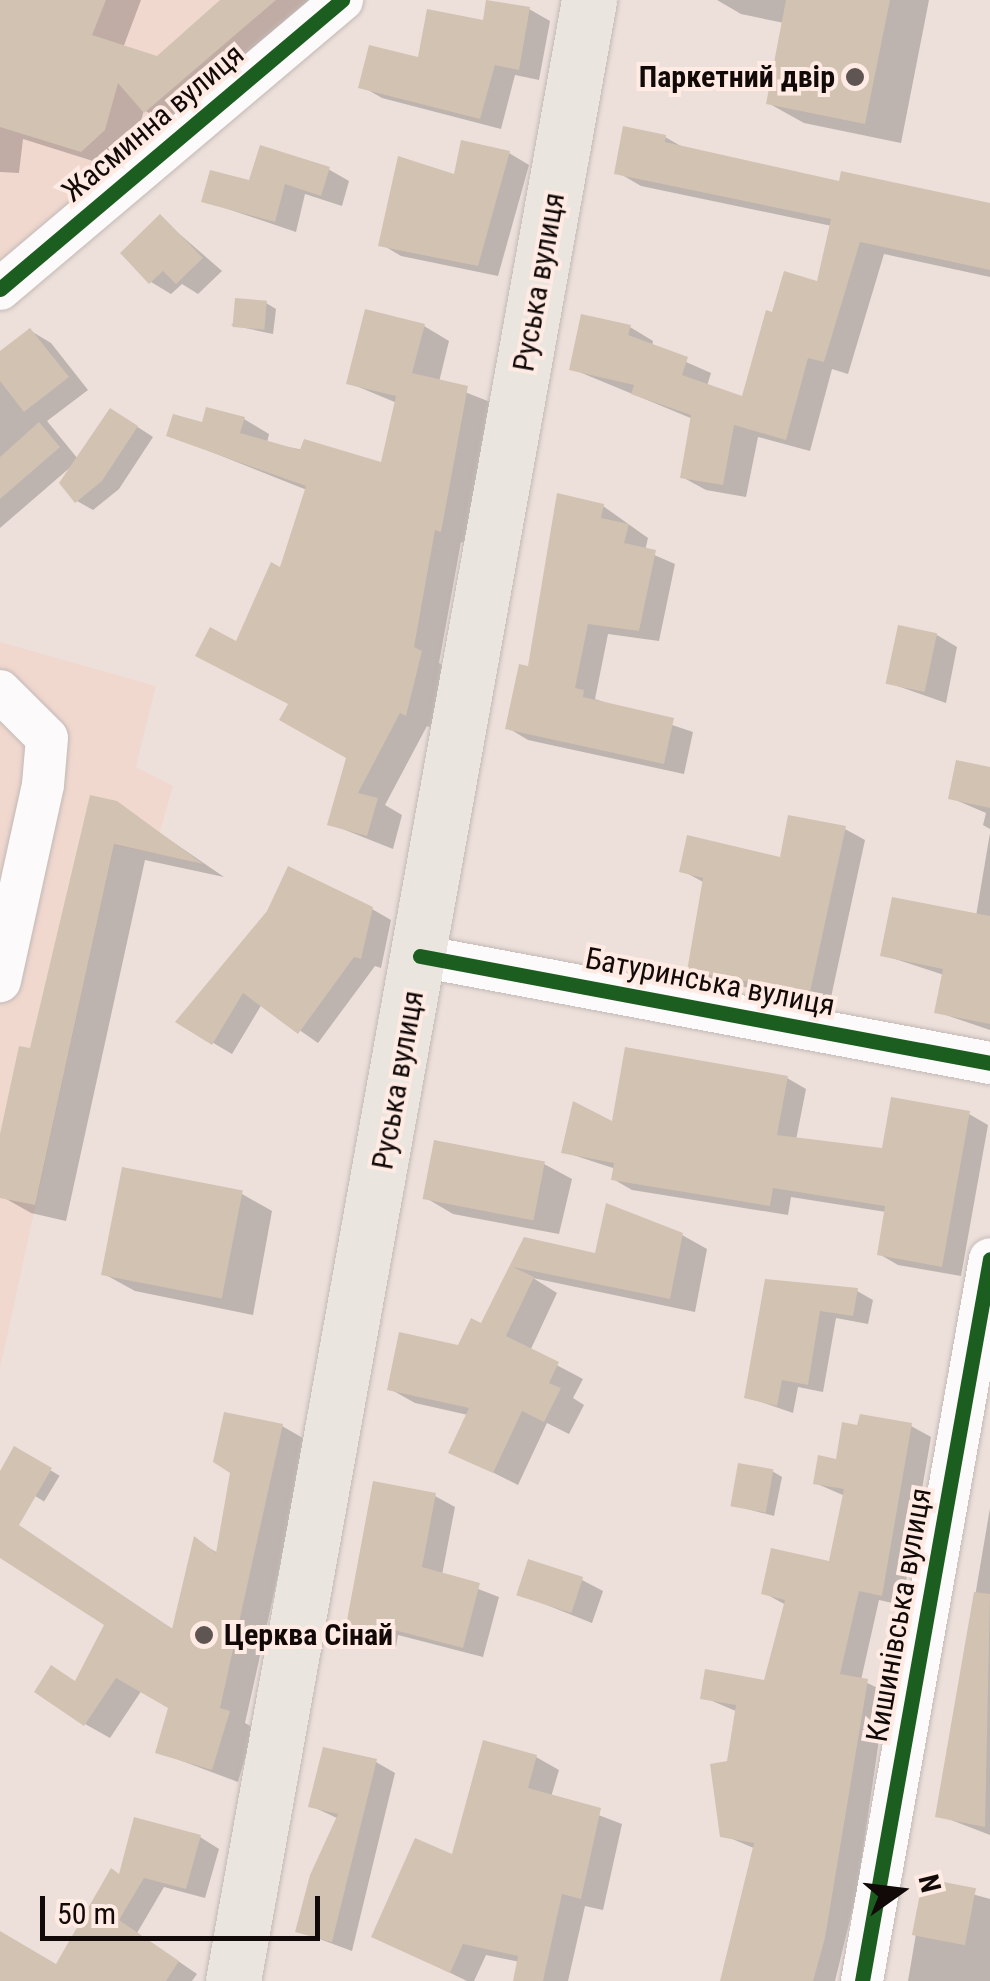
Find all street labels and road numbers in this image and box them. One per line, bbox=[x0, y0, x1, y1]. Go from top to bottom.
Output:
street label: Жасминна вулиця bbox=[55, 37, 251, 209]
street label: Руська вулиця bbox=[506, 190, 572, 374]
street label: Батуринська вулиця bbox=[582, 940, 838, 1024]
street label: Руська вулиця bbox=[365, 988, 431, 1172]
street label: Кишинівська вулиця bbox=[859, 1485, 939, 1745]

